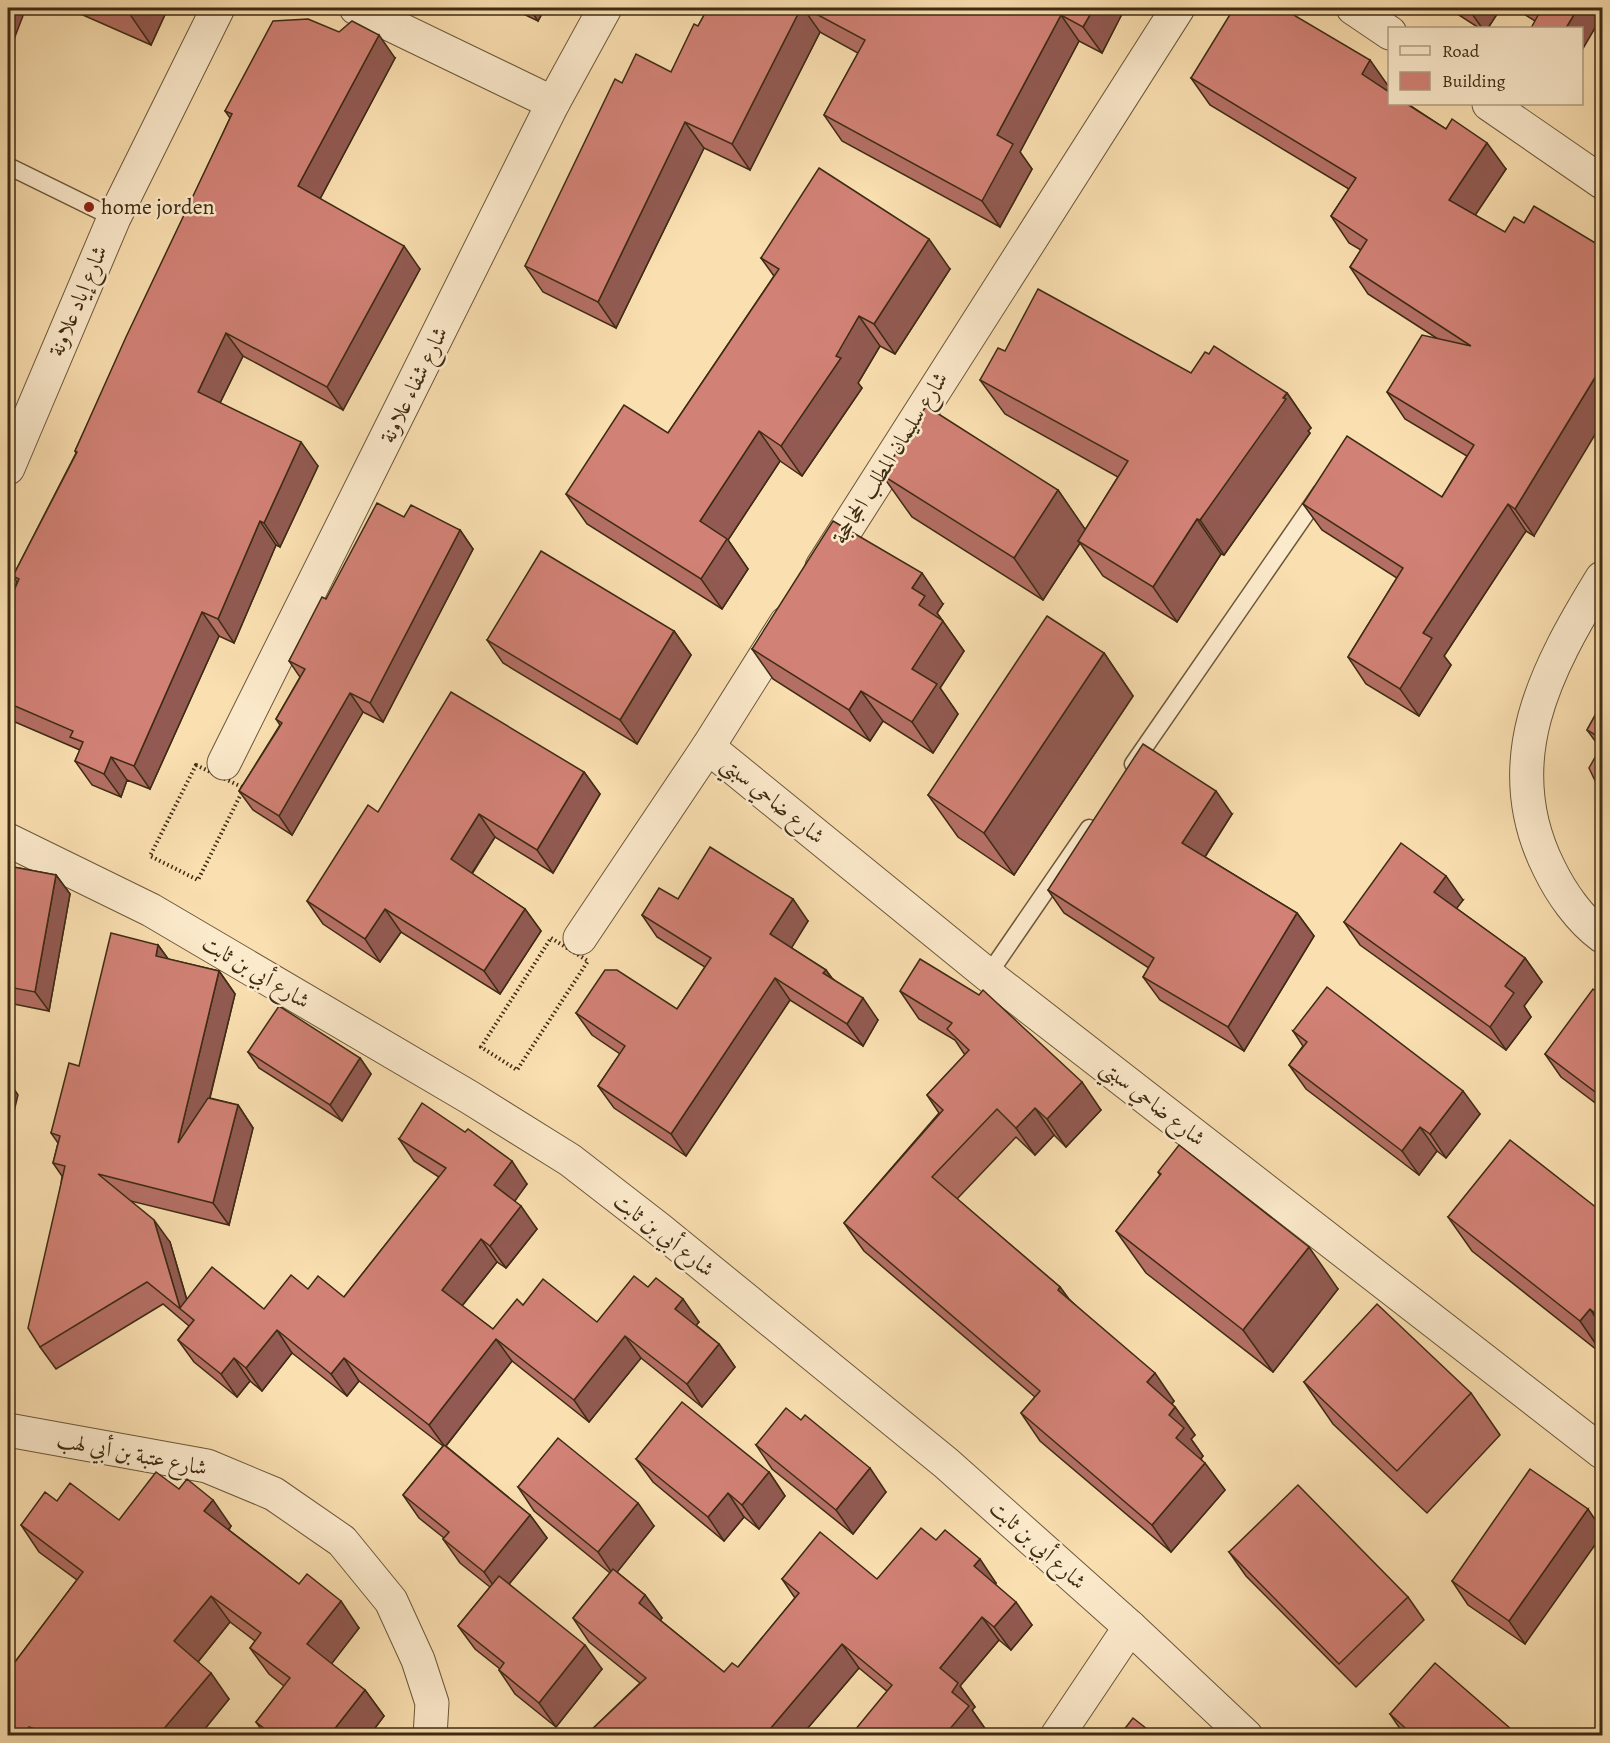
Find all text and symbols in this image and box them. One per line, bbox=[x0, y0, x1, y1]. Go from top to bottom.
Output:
legend bbox=[1388, 27, 1583, 105]
text: Road bbox=[1442, 39, 1480, 63]
text: Building bbox=[1442, 69, 1506, 93]
place label: home jorden bbox=[101, 192, 215, 222]
marker: home jorden bbox=[82, 200, 96, 214]
street label: شارع إياد علاونة bbox=[41, 241, 118, 362]
street label: شارع شفاء علاونة bbox=[373, 322, 458, 450]
street label: شارع سليمان المطلب الحجاحجة bbox=[825, 366, 958, 552]
street label: شارع ضاحي سبتي bbox=[712, 749, 831, 855]
street label: شارع أبي بن ثابت bbox=[195, 927, 316, 1018]
street label: شارع ضاحي سبتي bbox=[1091, 1053, 1212, 1157]
street label: شارع أبي بن ثابت bbox=[605, 1185, 721, 1286]
street label: شارع عتبة بن أبي لهب bbox=[54, 1424, 210, 1486]
street label: شارع أبي بن ثابت bbox=[981, 1493, 1094, 1599]

